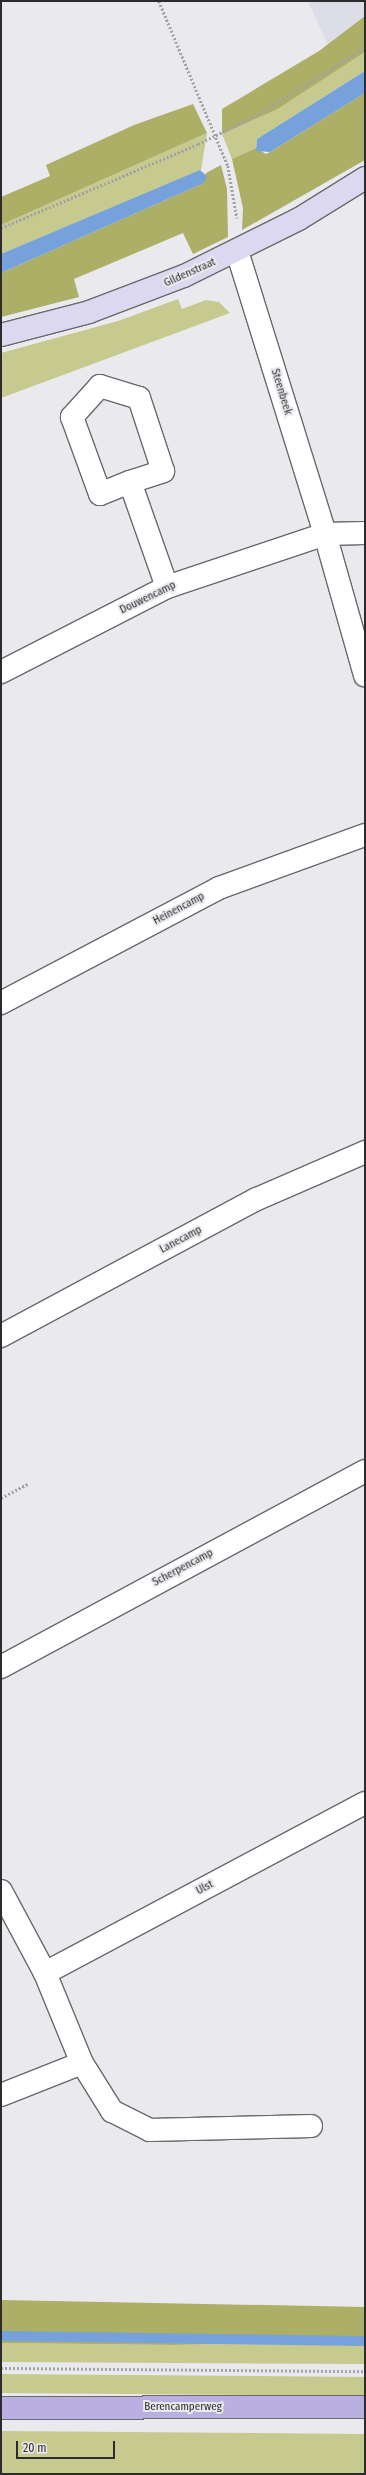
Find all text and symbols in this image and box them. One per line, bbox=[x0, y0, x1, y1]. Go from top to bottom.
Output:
street label: Gildenstraat bbox=[162, 256, 218, 290]
street label: Steenbeek bbox=[268, 367, 294, 417]
street label: Douwencamp bbox=[118, 579, 178, 617]
street label: Heinencamp bbox=[151, 890, 207, 928]
street label: Lanecamp bbox=[158, 1223, 204, 1257]
street label: Scherpencamp bbox=[150, 1547, 216, 1589]
street label: Ulst bbox=[194, 1878, 216, 1898]
street label: Berencamperweg bbox=[144, 2400, 222, 2414]
scale bar bbox=[18, 2433, 117, 2459]
text: 20 m bbox=[23, 2441, 47, 2455]

